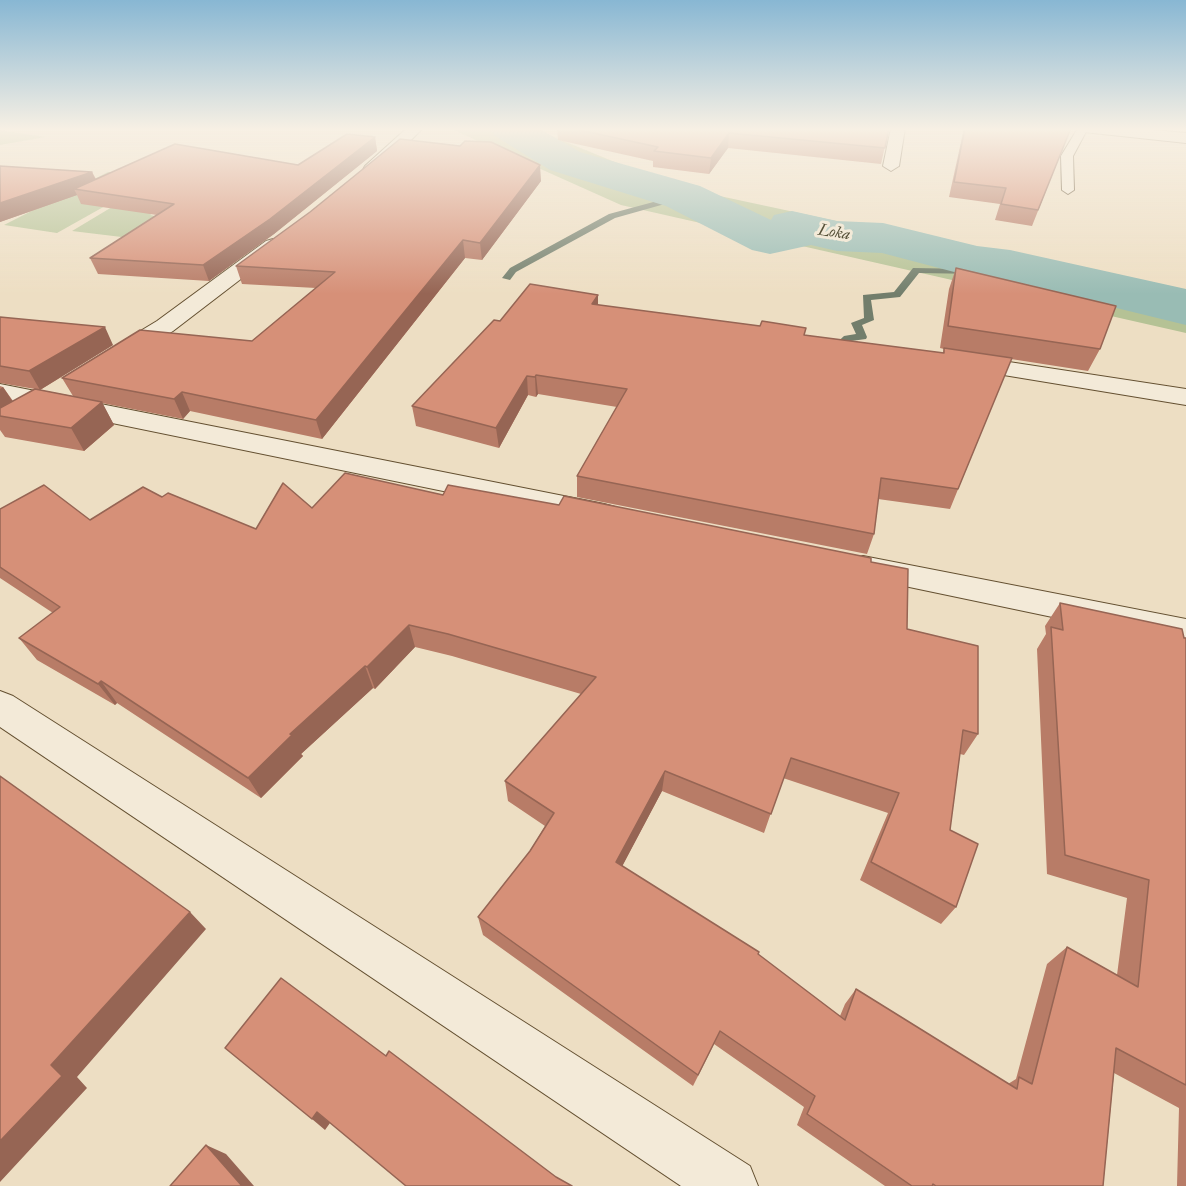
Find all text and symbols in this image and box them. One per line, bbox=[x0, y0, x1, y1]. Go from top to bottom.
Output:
water label: Loka bbox=[817, 221, 851, 245]

